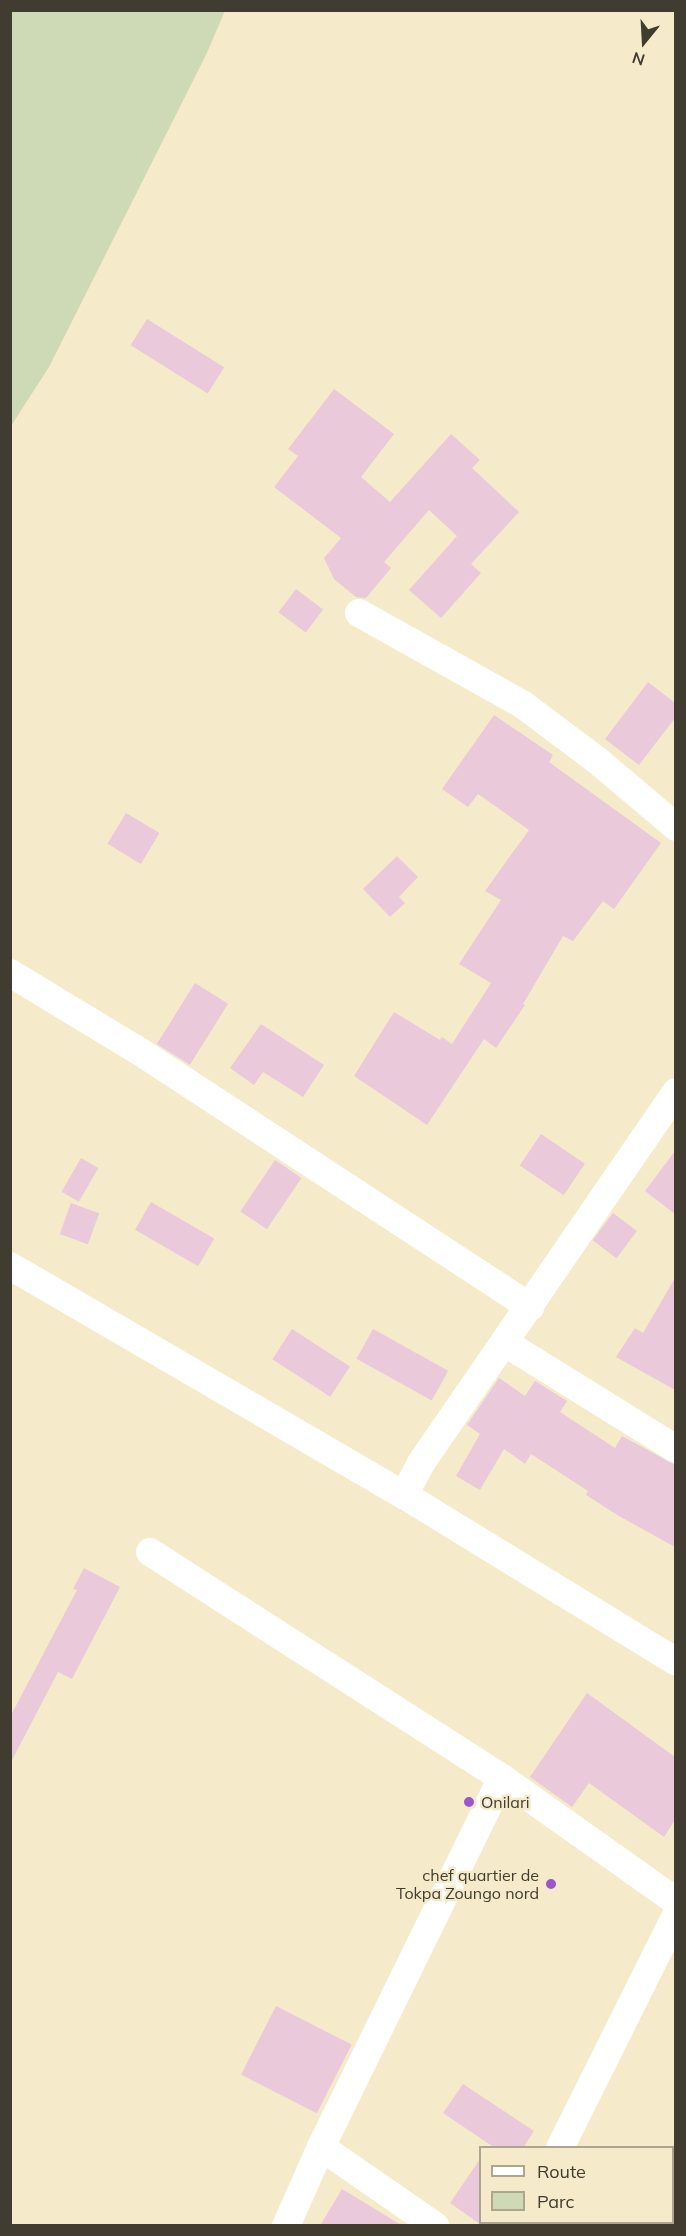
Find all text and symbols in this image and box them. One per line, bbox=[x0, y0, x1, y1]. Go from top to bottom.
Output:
north arrow bbox=[614, 12, 674, 72]
text: N bbox=[630, 48, 647, 70]
place label: Onilari bbox=[481, 1792, 530, 1812]
marker: Onilari bbox=[462, 1795, 476, 1809]
place label: chef quartier de Tokpa Zoungo nord bbox=[396, 1865, 539, 1903]
marker: chef quartier de Tokpa Zoungo nord bbox=[544, 1877, 558, 1891]
legend bbox=[479, 2146, 674, 2224]
text: Route bbox=[537, 2160, 586, 2183]
text: Parc bbox=[537, 2190, 574, 2213]

